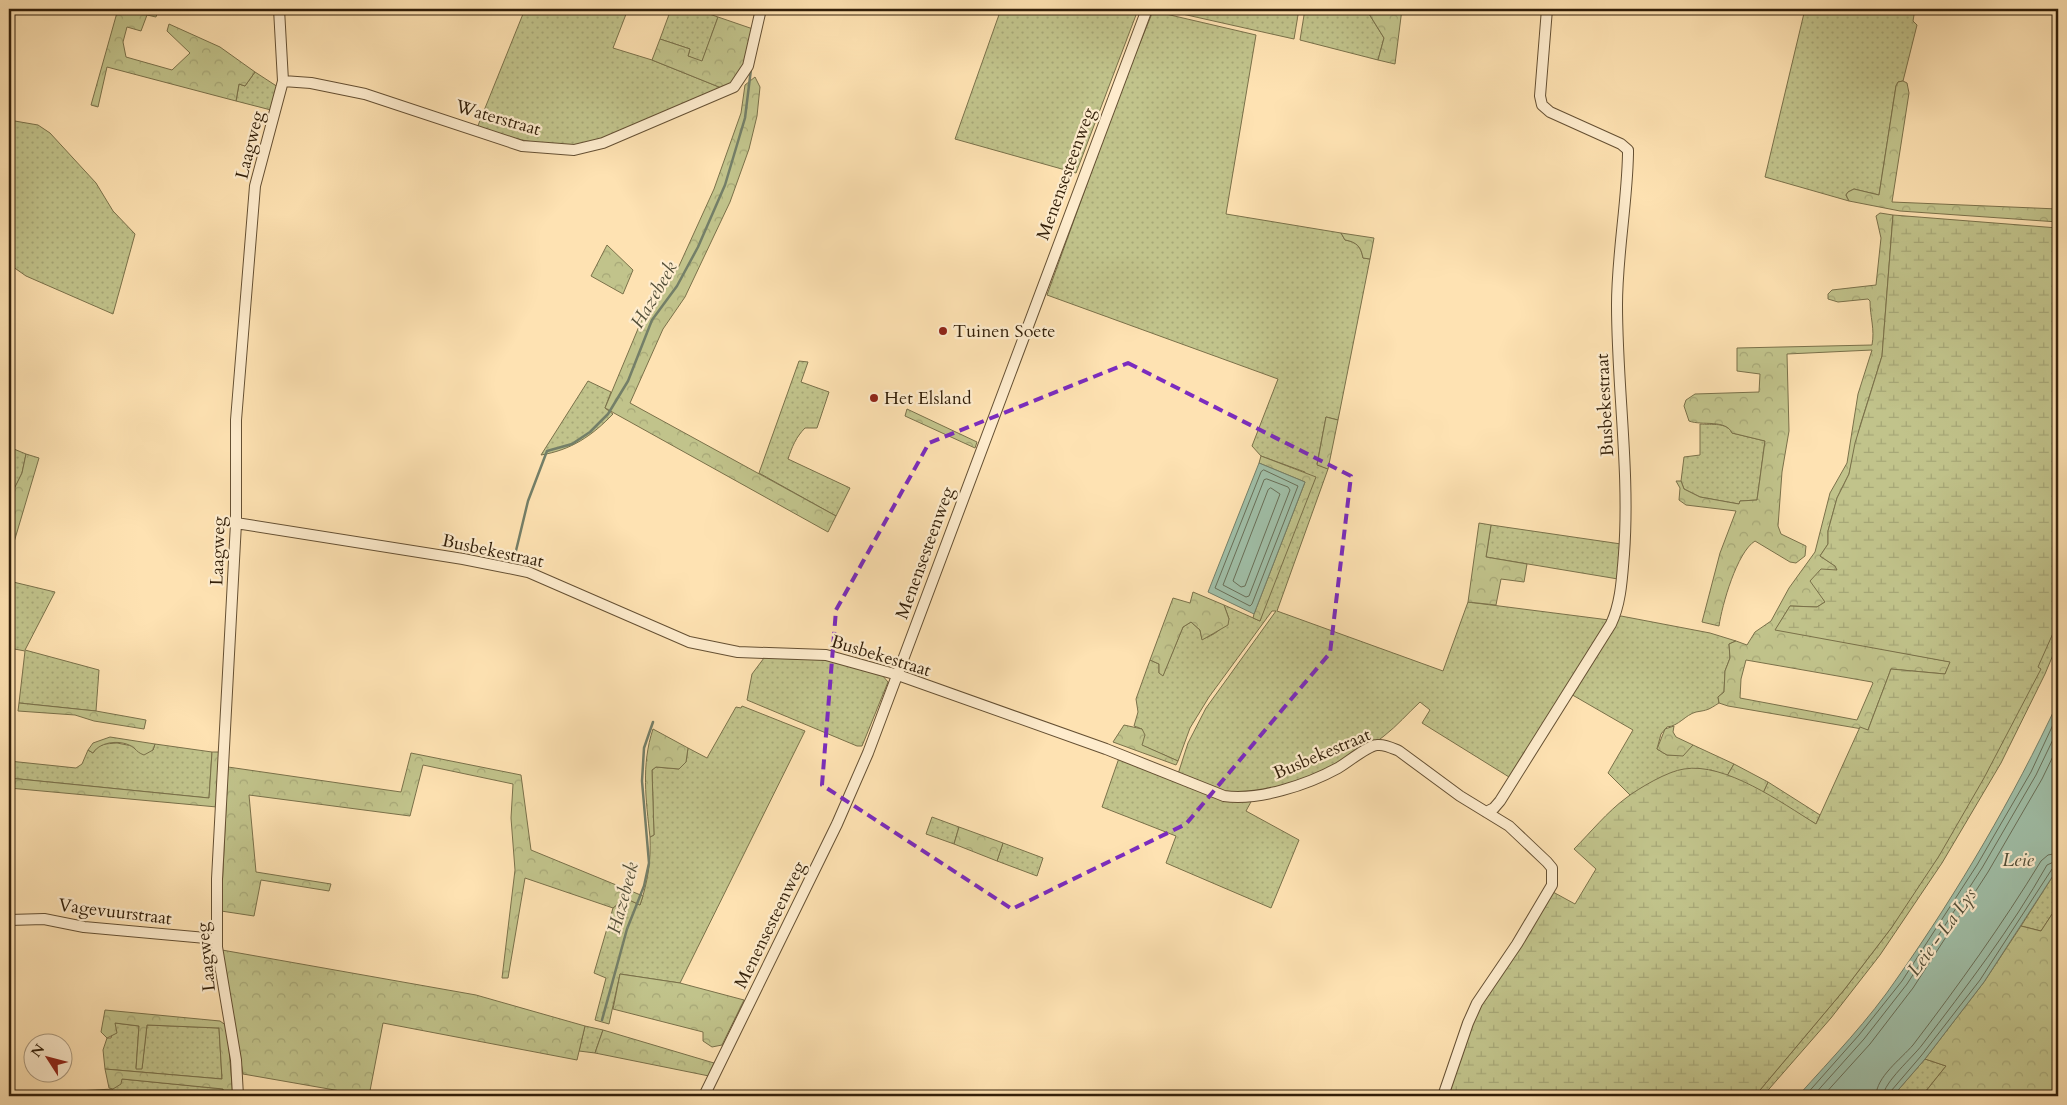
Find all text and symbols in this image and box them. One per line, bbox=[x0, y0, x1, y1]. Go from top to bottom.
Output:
street label: Waterstraat bbox=[451, 94, 544, 142]
street label: Menensesteenweg bbox=[1030, 104, 1102, 244]
street label: Laagweg bbox=[229, 108, 271, 182]
water label: Hazebeek bbox=[624, 256, 684, 333]
place label: Tuinen Soete bbox=[953, 319, 1055, 344]
marker: Tuinen Soete bbox=[937, 325, 949, 337]
street label: Busbekestraat bbox=[1590, 352, 1620, 457]
place label: Het Elsland bbox=[884, 386, 972, 411]
marker: Het Elsland bbox=[868, 392, 880, 404]
street label: Menensesteenweg bbox=[889, 483, 961, 623]
street label: Laagweg bbox=[204, 515, 232, 586]
street label: Busbekestraat bbox=[440, 528, 546, 574]
street label: Busbekestraat bbox=[828, 629, 934, 683]
street label: Busbekestraat bbox=[1270, 722, 1375, 786]
water label: Leie bbox=[2002, 847, 2035, 873]
street label: Menensesteenweg bbox=[728, 856, 812, 993]
water label: Hazebeek bbox=[601, 859, 645, 937]
water label: Leie - La Lys bbox=[1901, 882, 1983, 981]
street label: Vagevuurstraat bbox=[57, 893, 174, 931]
street label: Laagweg bbox=[190, 920, 222, 993]
north arrow bbox=[22, 1032, 72, 1082]
text: N bbox=[27, 1040, 49, 1061]

